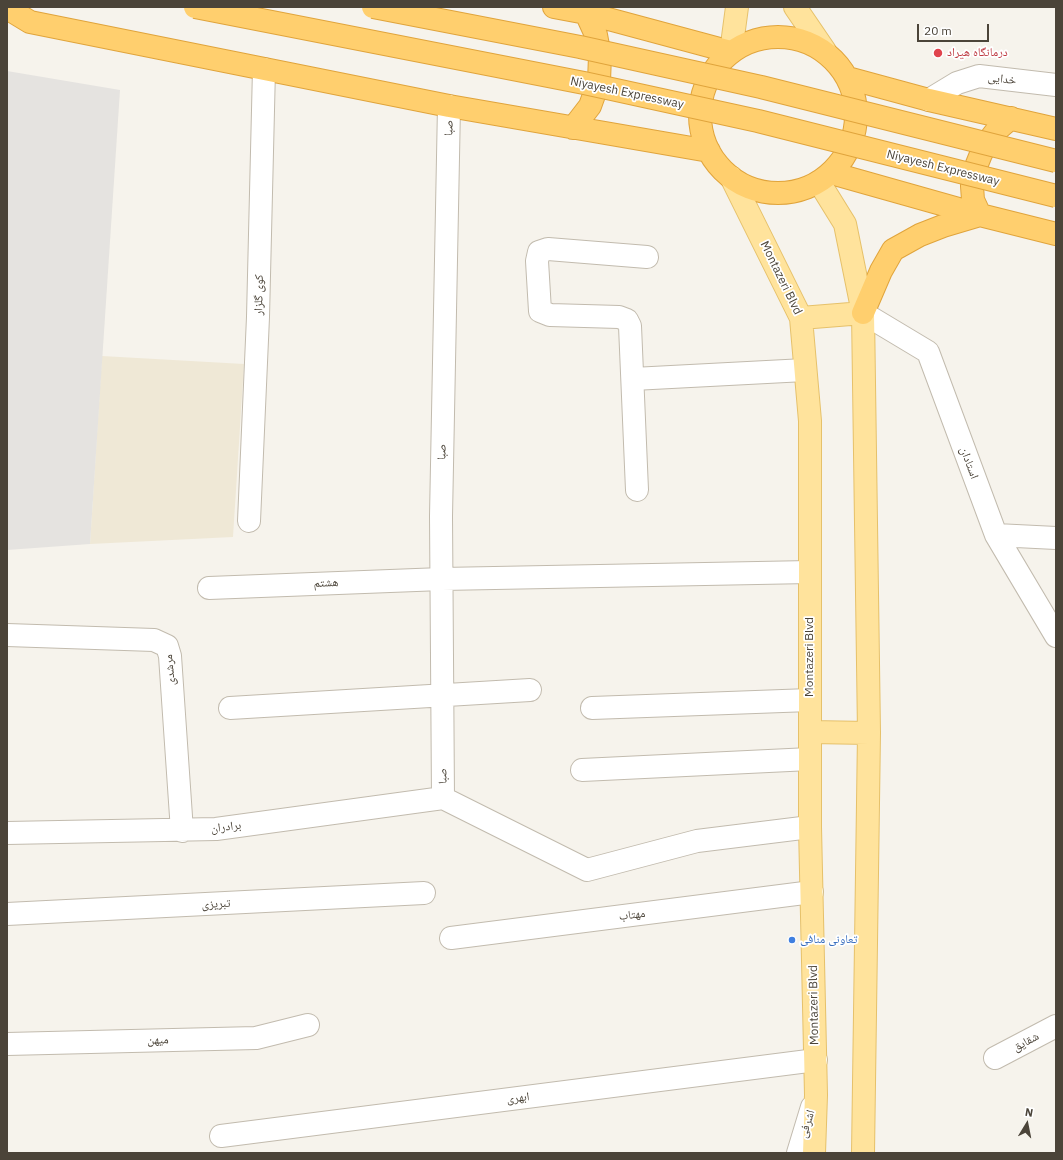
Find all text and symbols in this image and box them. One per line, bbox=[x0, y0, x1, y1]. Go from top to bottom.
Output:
scale bar bbox=[919, 16, 991, 42]
text: 20 m bbox=[924, 23, 952, 38]
place label: درمانگاه هیراد bbox=[947, 46, 1008, 60]
marker: درمانگاه هیراد bbox=[932, 47, 944, 59]
street label: خدایی bbox=[987, 70, 1017, 88]
street label: Niyayesh Expressway bbox=[569, 74, 685, 112]
street label: صبا bbox=[442, 120, 456, 136]
street label: Niyayesh Expressway bbox=[885, 147, 1001, 189]
street label: Montazeri Blvd bbox=[757, 239, 805, 317]
street label: کوی گلزار bbox=[251, 274, 267, 316]
street label: صبا bbox=[435, 444, 449, 460]
street label: استادان bbox=[957, 445, 981, 481]
street label: هشتم bbox=[313, 575, 339, 591]
street label: Montazeri Blvd bbox=[803, 617, 817, 697]
street label: مرشدی bbox=[161, 654, 179, 686]
street label: صبا bbox=[436, 768, 450, 784]
street label: برادران bbox=[210, 818, 242, 836]
street label: تبریزی bbox=[201, 896, 231, 912]
street label: مهتاب bbox=[618, 906, 646, 924]
place label: تعاونی منافی bbox=[800, 933, 857, 947]
marker: تعاونی منافی bbox=[787, 935, 797, 945]
street label: Montazeri Blvd bbox=[806, 965, 822, 1045]
street label: شقایق bbox=[1011, 1029, 1041, 1055]
street label: میهن bbox=[147, 1033, 169, 1047]
street label: ابهری bbox=[506, 1089, 530, 1107]
north arrow bbox=[1007, 1104, 1047, 1144]
text: N bbox=[1024, 1105, 1034, 1120]
street label: اشرفی bbox=[796, 1108, 818, 1140]

